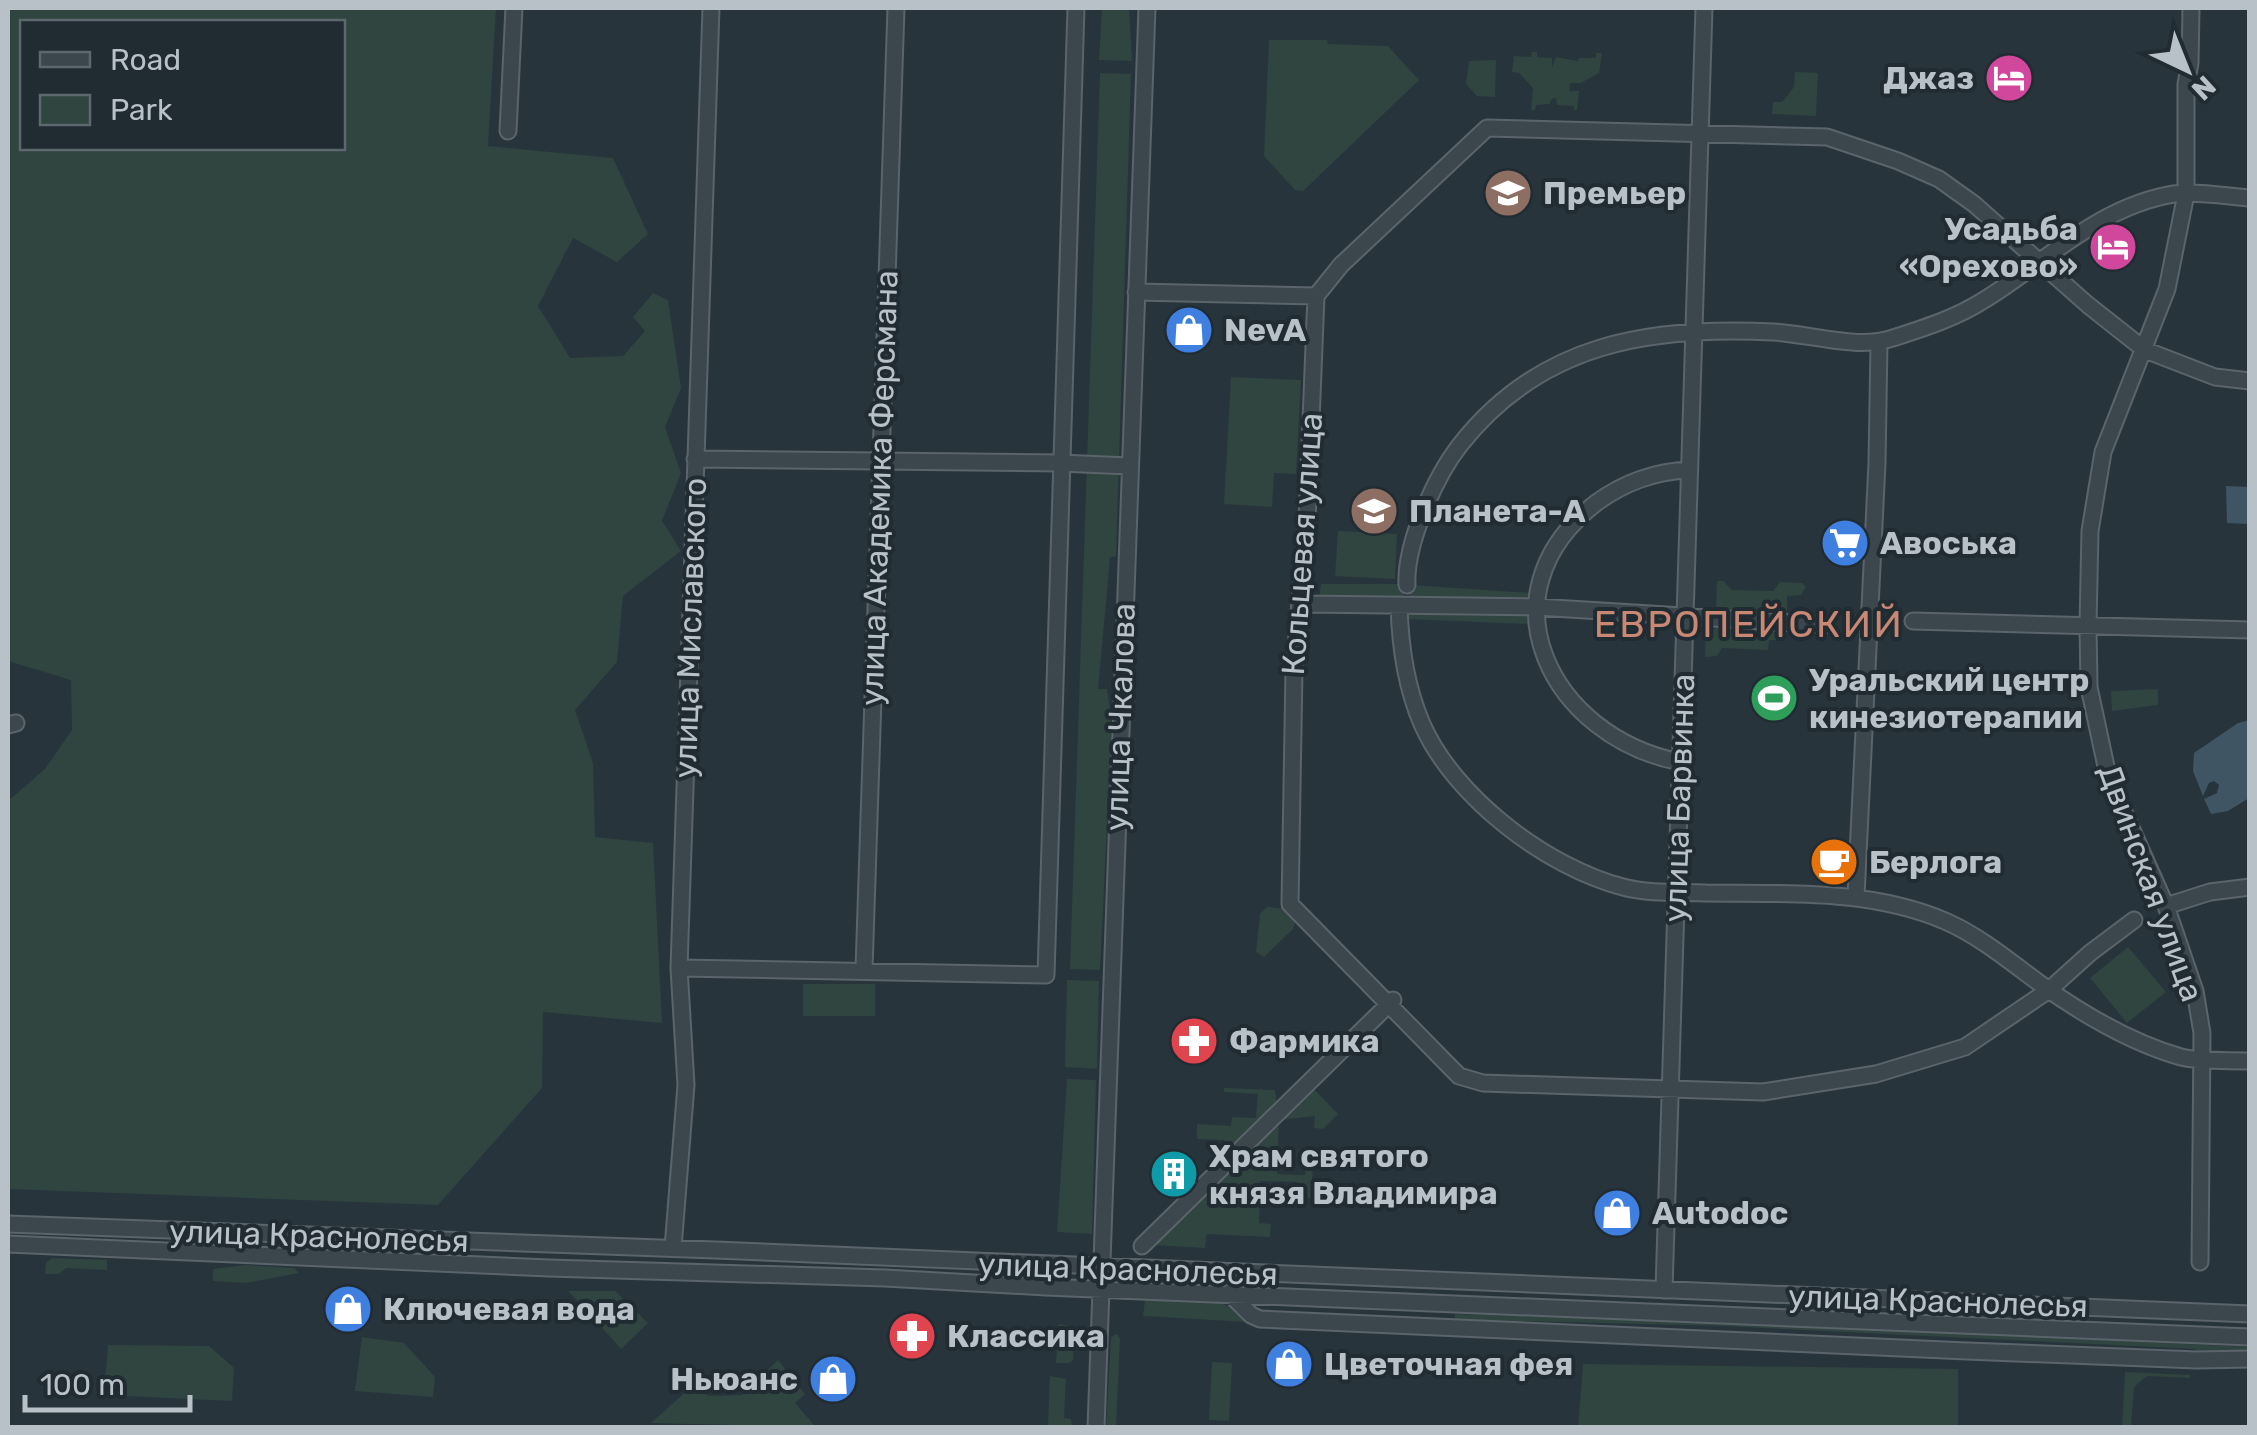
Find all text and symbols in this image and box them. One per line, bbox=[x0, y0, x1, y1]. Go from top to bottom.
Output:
legend bbox=[20, 20, 345, 150]
north arrow bbox=[2137, 20, 2237, 120]
text: Road bbox=[110, 42, 181, 78]
hotel icon: Джаз bbox=[1983, 52, 2035, 104]
place label: Джаз bbox=[1883, 59, 1974, 97]
text: N bbox=[2185, 69, 2222, 107]
text: Park bbox=[110, 92, 173, 128]
school or university icon: Премьер bbox=[1482, 167, 1534, 219]
place label: Премьер bbox=[1543, 174, 1686, 212]
place label: Усадьба «Орехово» bbox=[1899, 210, 2078, 285]
hotel icon: Усадьба «Орехово» bbox=[2087, 221, 2139, 273]
street label: улица Академика Ферсмана bbox=[852, 270, 906, 706]
shop icon: NevA bbox=[1163, 304, 1215, 356]
place label: NevA bbox=[1224, 311, 1306, 349]
street label: Кольцевая улица bbox=[1274, 412, 1330, 676]
street label: улица Миславского bbox=[666, 477, 714, 779]
school or university icon: Планета-А bbox=[1348, 485, 1400, 537]
place label: Планета-А bbox=[1409, 492, 1586, 530]
supermarket icon: Авоська bbox=[1819, 517, 1871, 569]
place label: Авоська bbox=[1880, 524, 2017, 562]
district label: ЕВРОПЕЙСКИЙ bbox=[1594, 601, 1904, 647]
street label: улица Чкалова bbox=[1097, 602, 1143, 832]
place label: Уральский центр кинезиотерапии bbox=[1809, 661, 2089, 736]
sports icon: Уральский центр кинезиотерапии bbox=[1748, 672, 1800, 724]
street label: улица Барвинка bbox=[1656, 673, 1702, 923]
street label: Двинская улица bbox=[2090, 759, 2212, 1007]
cafe icon: Берлога bbox=[1808, 836, 1860, 888]
place label: Берлога bbox=[1869, 843, 2002, 881]
pharmacy icon: Фармика bbox=[1168, 1015, 1220, 1067]
place label: Фармика bbox=[1229, 1022, 1380, 1060]
place label: Храм святого князя Владимира bbox=[1209, 1137, 1498, 1212]
building icon: Храм святого князя Владимира bbox=[1148, 1148, 1200, 1200]
shop icon: Autodoc bbox=[1591, 1187, 1643, 1239]
place label: Autodoc bbox=[1652, 1194, 1788, 1232]
street label: улица Краснолесья bbox=[168, 1212, 470, 1260]
street label: улица Краснолесья bbox=[977, 1245, 1279, 1293]
street label: улица Краснолесья bbox=[1787, 1277, 2089, 1325]
shop icon: Ключевая вода bbox=[322, 1283, 374, 1335]
place label: Ключевая вода bbox=[383, 1290, 635, 1328]
pharmacy icon: Классика bbox=[886, 1310, 938, 1362]
place label: Классика bbox=[947, 1317, 1105, 1355]
shop icon: Цветочная фея bbox=[1263, 1338, 1315, 1390]
place label: Цветочная фея bbox=[1324, 1345, 1573, 1383]
scale bar bbox=[25, 1350, 190, 1412]
shop icon: Ньюанс bbox=[807, 1353, 859, 1405]
place label: Ньюанс bbox=[670, 1360, 798, 1398]
text: 100 m bbox=[40, 1367, 125, 1403]

